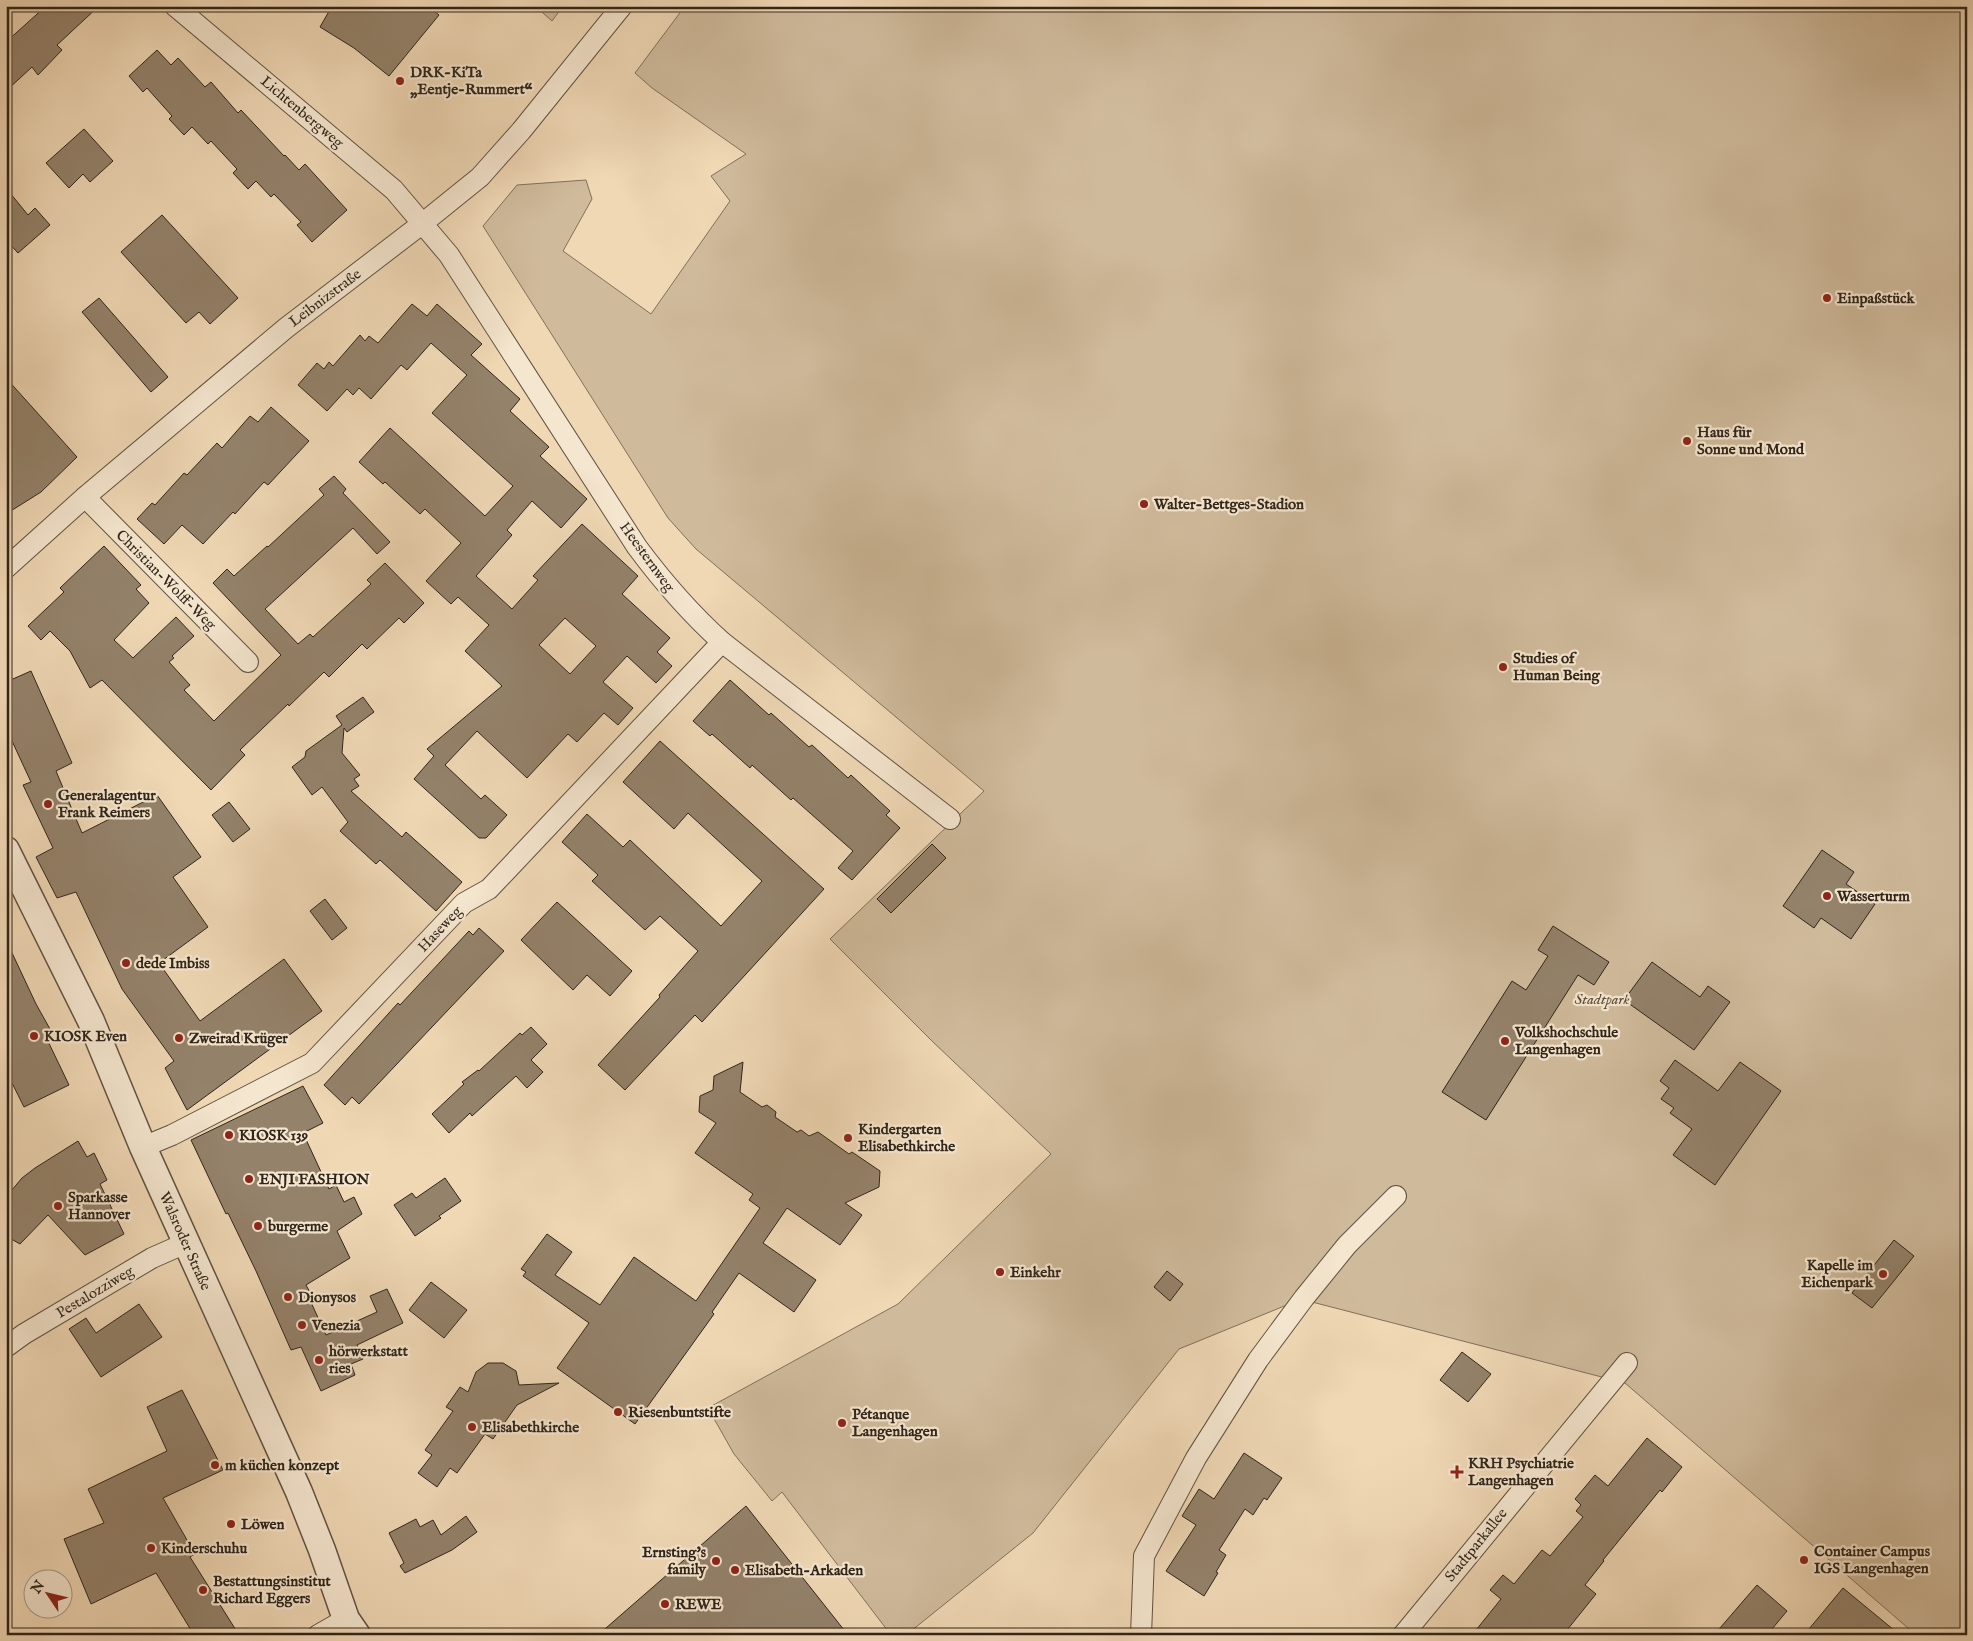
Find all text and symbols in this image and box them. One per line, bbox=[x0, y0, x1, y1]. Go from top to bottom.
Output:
place label: DRK-KiTa „Eentje-Rummert“ bbox=[410, 63, 533, 99]
street label: Lichtenbergweg bbox=[257, 72, 348, 153]
marker: DRK-KiTa „Eentje-Rummert“ bbox=[394, 75, 406, 87]
street label: Leibnizstraße bbox=[285, 265, 365, 331]
place label: Einpaßstück bbox=[1837, 289, 1915, 308]
marker: Einpaßstück bbox=[1821, 292, 1833, 304]
place label: Haus für Sonne und Mond bbox=[1697, 423, 1805, 459]
marker: Haus für Sonne und Mond bbox=[1681, 435, 1693, 447]
place label: Walter-Bettges-Stadion bbox=[1153, 495, 1304, 514]
marker: Walter-Bettges-Stadion bbox=[1138, 498, 1150, 510]
street label: Heesternweg bbox=[615, 518, 679, 596]
street label: Christian-Wolff-Weg bbox=[112, 526, 221, 635]
place label: Studies of Human Being bbox=[1513, 649, 1601, 685]
marker: Studies of Human Being bbox=[1497, 661, 1509, 673]
place label: Generalagentur Frank Reimers bbox=[58, 786, 156, 822]
marker: Generalagentur Frank Reimers bbox=[42, 798, 54, 810]
place label: Wasserturm bbox=[1836, 887, 1910, 906]
marker: Wasserturm bbox=[1821, 890, 1833, 902]
street label: Haseweg bbox=[414, 901, 467, 956]
place label: dede Imbiss bbox=[136, 954, 210, 973]
marker: dede Imbiss bbox=[120, 957, 132, 969]
park label: Stadtpark bbox=[1575, 990, 1629, 1009]
place label: Volkshochschule Langenhagen bbox=[1514, 1023, 1618, 1059]
place label: KIOSK Even bbox=[44, 1027, 127, 1046]
place label: Zweirad Krüger bbox=[189, 1029, 288, 1048]
marker: KIOSK Even bbox=[28, 1030, 40, 1042]
marker: Zweirad Krüger bbox=[173, 1032, 185, 1044]
marker: Volkshochschule Langenhagen bbox=[1499, 1035, 1511, 1047]
place label: Kindergarten Elisabethkirche bbox=[858, 1120, 955, 1156]
place label: KIOSK 139 bbox=[239, 1126, 309, 1145]
marker: KIOSK 139 bbox=[223, 1129, 235, 1141]
marker: Kindergarten Elisabethkirche bbox=[842, 1132, 854, 1144]
place label: ENJI FASHION bbox=[259, 1170, 370, 1189]
marker: ENJI FASHION bbox=[243, 1173, 255, 1185]
place label: Sparkasse Hannover bbox=[68, 1188, 131, 1224]
street label: Walsroder Straße bbox=[155, 1189, 215, 1293]
marker: Sparkasse Hannover bbox=[52, 1200, 64, 1212]
place label: burgerme bbox=[267, 1217, 328, 1236]
marker: burgerme bbox=[252, 1220, 264, 1232]
place label: Kapelle im Eichenpark bbox=[1801, 1256, 1874, 1292]
street label: Pestalozziweg bbox=[53, 1261, 138, 1323]
place label: Einkehr bbox=[1010, 1263, 1061, 1282]
marker: Einkehr bbox=[994, 1266, 1006, 1278]
marker: Kapelle im Eichenpark bbox=[1877, 1268, 1889, 1280]
place label: Dionysos bbox=[298, 1288, 357, 1307]
marker: Dionysos bbox=[282, 1291, 294, 1303]
place label: Venezia bbox=[311, 1316, 361, 1335]
marker: Venezia bbox=[296, 1319, 308, 1331]
place label: hörwerkstatt ries bbox=[328, 1342, 409, 1378]
marker: hörwerkstatt ries bbox=[313, 1354, 325, 1366]
place label: Riesenbuntstifte bbox=[628, 1403, 731, 1422]
place label: Pétanque Langenhagen bbox=[852, 1405, 938, 1441]
marker: Riesenbuntstifte bbox=[612, 1406, 624, 1418]
marker: Pétanque Langenhagen bbox=[836, 1417, 848, 1429]
place label: Elisabethkirche bbox=[482, 1418, 579, 1437]
marker: Elisabethkirche bbox=[466, 1421, 478, 1433]
place label: KRH Psychiatrie Langenhagen bbox=[1468, 1454, 1574, 1490]
place label: m küchen konzept bbox=[225, 1456, 340, 1475]
marker: m küchen konzept bbox=[209, 1459, 221, 1471]
marker: KRH Psychiatrie Langenhagen bbox=[1450, 1465, 1464, 1479]
street label: Stadtparkallee bbox=[1441, 1504, 1511, 1586]
place label: Löwen bbox=[241, 1515, 284, 1534]
marker: Löwen bbox=[225, 1518, 237, 1530]
place label: Kinderschuhu bbox=[161, 1539, 248, 1558]
marker: Kinderschuhu bbox=[145, 1542, 157, 1554]
place label: Container Campus IGS Langenhagen bbox=[1814, 1542, 1931, 1578]
place label: Ernsting's family bbox=[642, 1543, 707, 1579]
marker: Container Campus IGS Langenhagen bbox=[1798, 1554, 1810, 1566]
marker: Ernsting's family bbox=[710, 1555, 722, 1567]
place label: Elisabeth-Arkaden bbox=[745, 1561, 863, 1580]
marker: Elisabeth-Arkaden bbox=[729, 1564, 741, 1576]
north arrow bbox=[22, 1568, 72, 1618]
place label: Bestattungsinstitut Richard Eggers bbox=[213, 1572, 332, 1608]
text: N bbox=[27, 1577, 49, 1598]
marker: Bestattungsinstitut Richard Eggers bbox=[197, 1584, 209, 1596]
place label: REWE bbox=[675, 1595, 722, 1614]
marker: REWE bbox=[659, 1598, 671, 1610]

